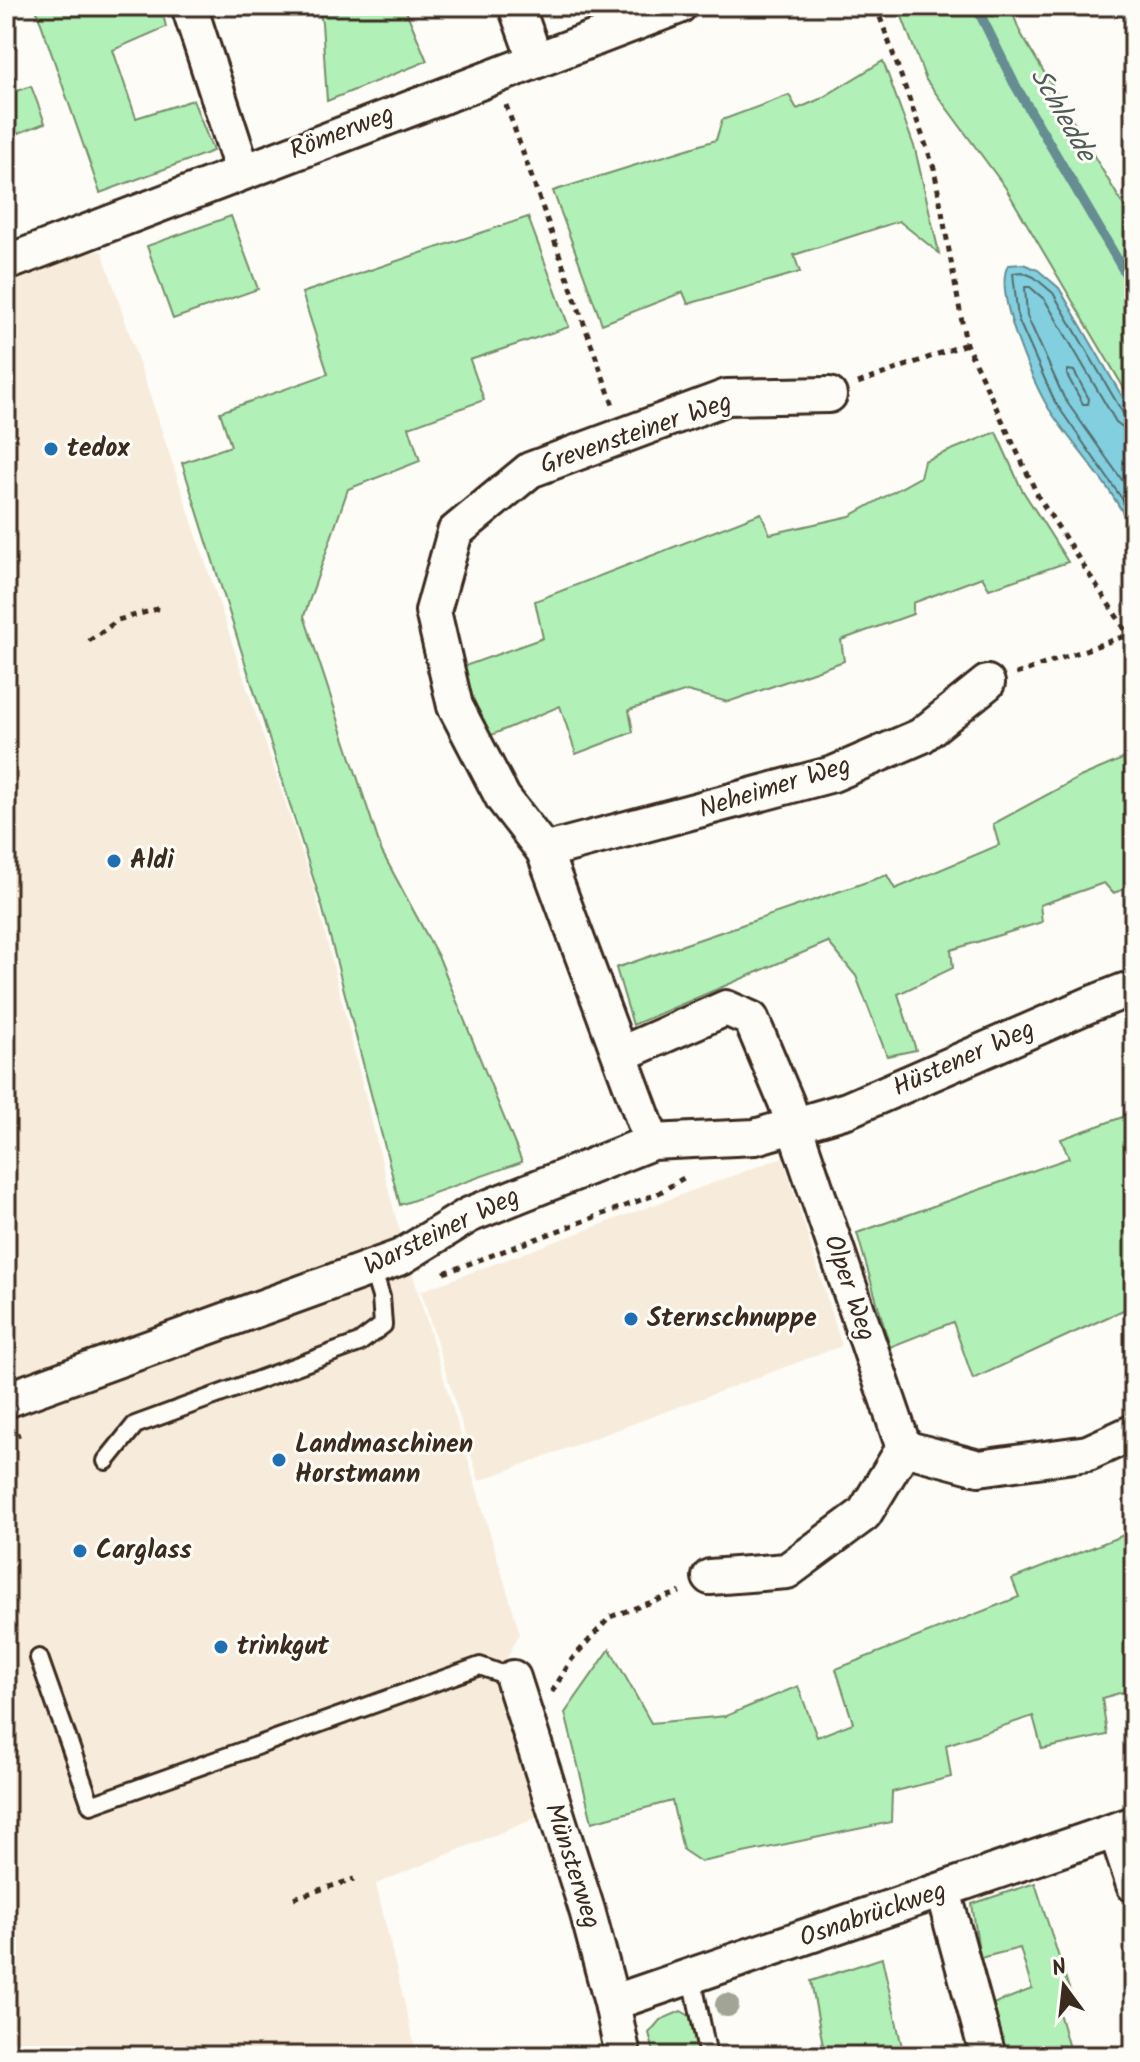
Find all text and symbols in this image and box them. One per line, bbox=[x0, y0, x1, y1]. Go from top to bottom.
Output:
water label: Schledde bbox=[1017, 59, 1108, 173]
street label: Römerweg bbox=[283, 94, 401, 172]
street label: Grevensteiner Weg bbox=[534, 381, 738, 487]
place label: tedox bbox=[67, 428, 130, 470]
marker: tedox bbox=[42, 440, 60, 458]
street label: Neheimer Weg bbox=[694, 745, 856, 831]
place label: Aldi bbox=[130, 840, 175, 882]
marker: Aldi bbox=[105, 852, 123, 870]
street label: Hüstener Weg bbox=[886, 1009, 1042, 1109]
street label: Warsteiner Weg bbox=[357, 1176, 527, 1288]
street label: Olper Weg bbox=[811, 1229, 887, 1347]
place label: Sternschnuppe bbox=[647, 1298, 817, 1340]
marker: Sternschnuppe bbox=[622, 1310, 640, 1328]
place label: Landmaschinen Horstmann bbox=[295, 1424, 473, 1496]
marker: Landmaschinen Horstmann bbox=[270, 1451, 288, 1469]
place label: Carglass bbox=[96, 1530, 192, 1572]
marker: Carglass bbox=[71, 1542, 89, 1560]
place label: trinkgut bbox=[237, 1626, 329, 1668]
marker: trinkgut bbox=[212, 1638, 230, 1656]
street label: Münsterweg bbox=[532, 1798, 612, 1934]
street label: Osnabrückweg bbox=[794, 1870, 952, 1960]
north arrow bbox=[1024, 1946, 1104, 2026]
text: N bbox=[1048, 1950, 1071, 1988]

